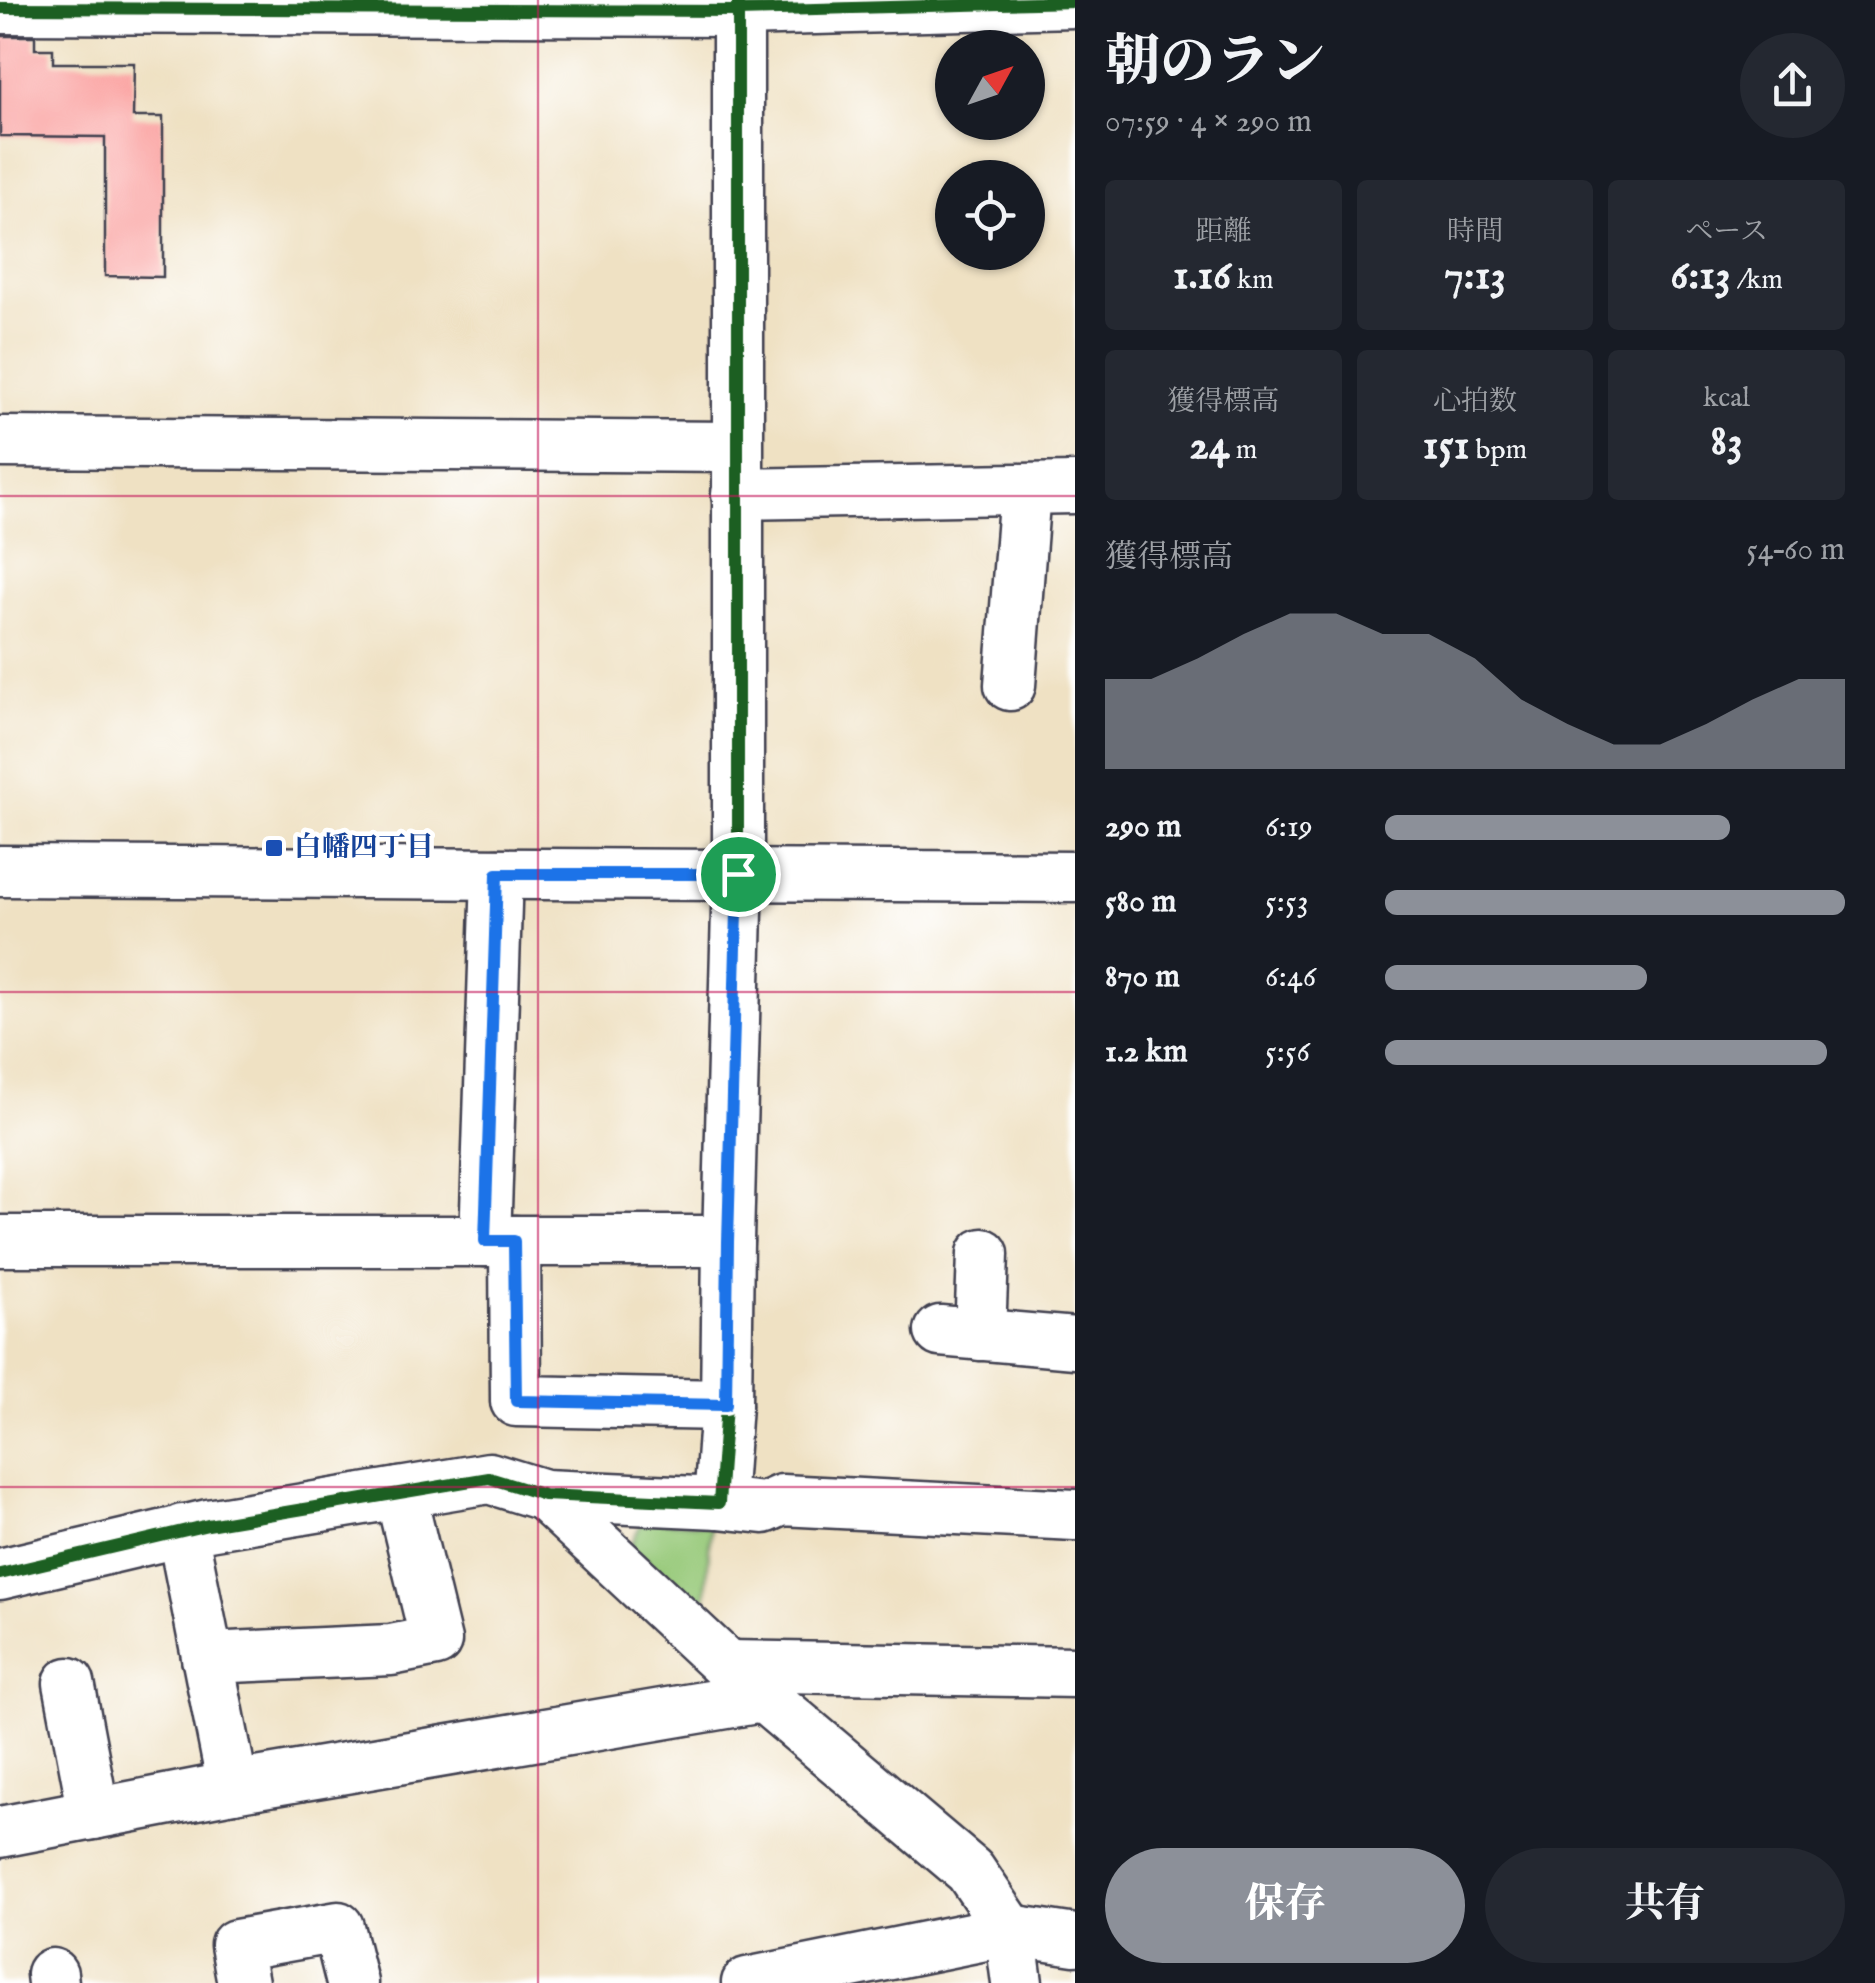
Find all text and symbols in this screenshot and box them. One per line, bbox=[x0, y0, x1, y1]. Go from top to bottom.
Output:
text: 朝のラン bbox=[1105, 29, 1325, 99]
north arrow bbox=[935, 30, 1045, 140]
map controls bbox=[935, 30, 1045, 270]
button: share bbox=[1740, 33, 1845, 138]
text: 07:59 · 4 × 290 m bbox=[1105, 102, 1312, 143]
button: locate bbox=[935, 160, 1045, 270]
text: 距離 bbox=[1195, 215, 1251, 250]
text: 時間 bbox=[1447, 215, 1503, 250]
text: ペース bbox=[1685, 215, 1768, 250]
text: 1.16 bbox=[1173, 250, 1231, 303]
text: 7:13 bbox=[1444, 250, 1506, 303]
text: 6:13 bbox=[1670, 250, 1731, 303]
text: km bbox=[1231, 263, 1274, 298]
text: /km bbox=[1731, 263, 1783, 298]
text: kcal bbox=[1703, 381, 1750, 416]
text: 獲得標高 bbox=[1167, 385, 1279, 420]
text: 心拍数 bbox=[1433, 385, 1517, 420]
text: 83 bbox=[1711, 416, 1743, 469]
text: 24 bbox=[1189, 420, 1230, 473]
text: 151 bbox=[1423, 420, 1469, 473]
text: m bbox=[1230, 433, 1257, 468]
text: bpm bbox=[1469, 433, 1527, 468]
text: 54–60 m bbox=[1746, 530, 1845, 571]
text: 獲得標高 bbox=[1105, 538, 1233, 579]
text: 290 m bbox=[1105, 807, 1181, 848]
text: 6:19 bbox=[1265, 807, 1313, 848]
place label: 白幡四丁目 bbox=[294, 831, 434, 866]
pin bbox=[696, 832, 781, 917]
marker: 白幡四丁目 bbox=[263, 837, 285, 859]
icon: arrive bbox=[711, 847, 766, 902]
text: 580 m bbox=[1105, 882, 1177, 923]
text: 5:53 bbox=[1265, 882, 1309, 923]
text: 870 m bbox=[1105, 957, 1180, 998]
text: 6:46 bbox=[1265, 957, 1316, 998]
text: 1.2 km bbox=[1105, 1032, 1188, 1073]
text: 5:56 bbox=[1265, 1032, 1310, 1073]
button: 保存 bbox=[1105, 1848, 1465, 1963]
button: 共有 bbox=[1485, 1848, 1845, 1963]

